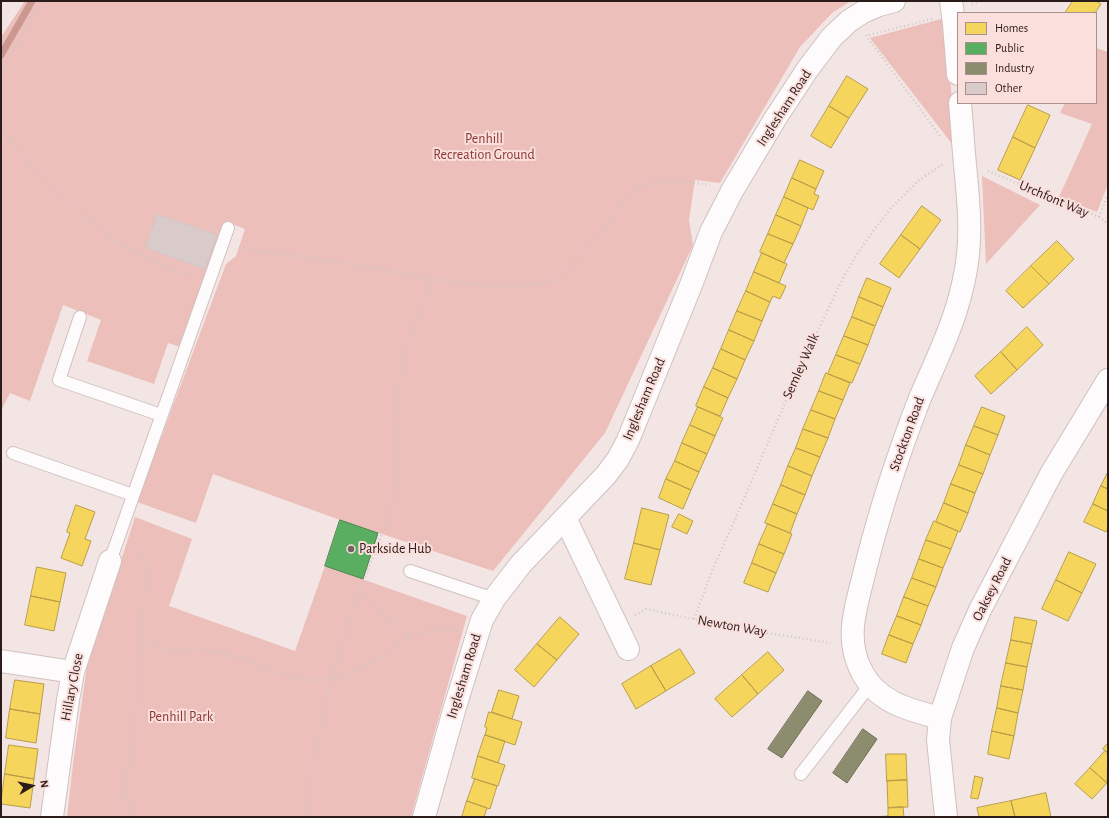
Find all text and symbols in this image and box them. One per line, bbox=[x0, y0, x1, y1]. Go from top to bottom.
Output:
legend bbox=[957, 12, 1097, 104]
text: Homes bbox=[995, 22, 1028, 34]
text: Public bbox=[995, 42, 1024, 54]
text: Industry bbox=[995, 62, 1034, 74]
street label: Inglesham Road bbox=[753, 67, 815, 149]
text: Other bbox=[995, 82, 1022, 94]
park label: Penhill Recreation Ground bbox=[433, 131, 535, 164]
street label: Urchfont Way bbox=[1017, 177, 1091, 221]
street label: Semley Walk bbox=[779, 331, 823, 401]
street label: Inglesham Road bbox=[619, 355, 669, 443]
street label: Stockton Road bbox=[886, 395, 928, 473]
place label: Parkside Hub bbox=[359, 541, 432, 557]
marker: Parkside Hub bbox=[346, 544, 356, 554]
street label: Oaksey Road bbox=[969, 554, 1015, 624]
street label: Newton Way bbox=[696, 612, 768, 640]
street label: Inglesham Road bbox=[443, 632, 485, 720]
street label: Hillary Close bbox=[57, 652, 87, 722]
park label: Penhill Park bbox=[149, 709, 213, 725]
north arrow bbox=[12, 766, 52, 806]
text: N bbox=[38, 779, 50, 789]

